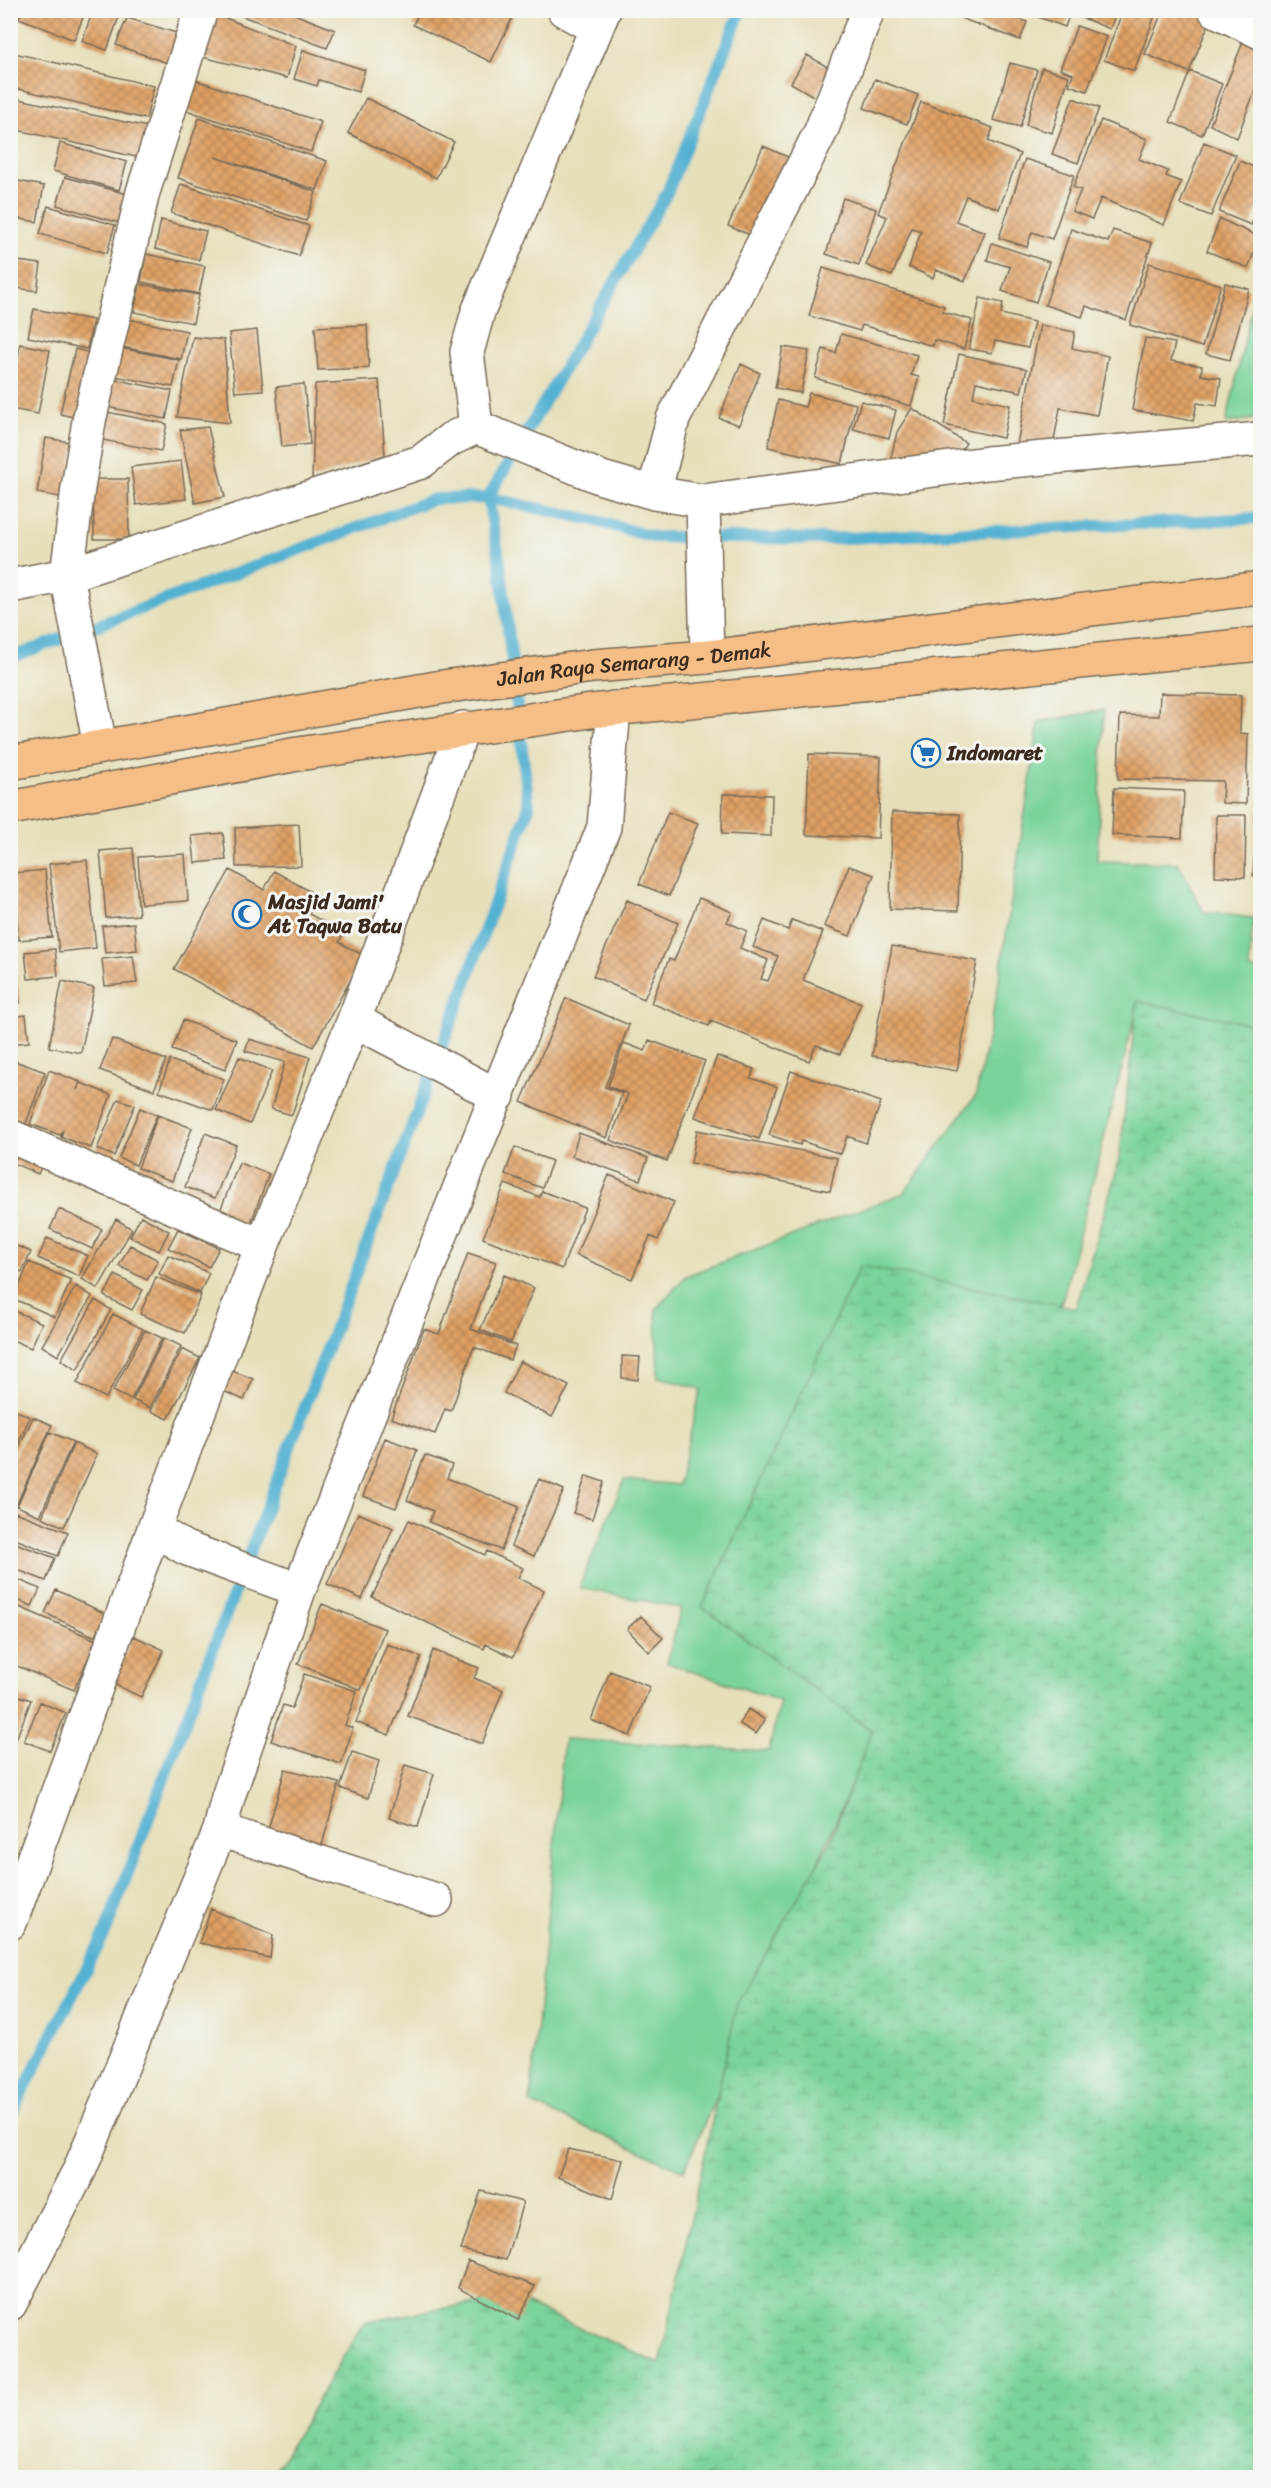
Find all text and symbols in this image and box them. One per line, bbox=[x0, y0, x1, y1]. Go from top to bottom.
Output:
street label: Jalan Raya Semarang - Demak bbox=[493, 630, 773, 698]
place label: Indomaret bbox=[946, 734, 1044, 772]
supermarket icon: Indomaret bbox=[910, 737, 942, 769]
place label: Masjid Jami' At Taqwa Batu bbox=[267, 883, 403, 945]
mosque icon: Masjid Jami' At Taqwa Batu bbox=[231, 898, 263, 930]

